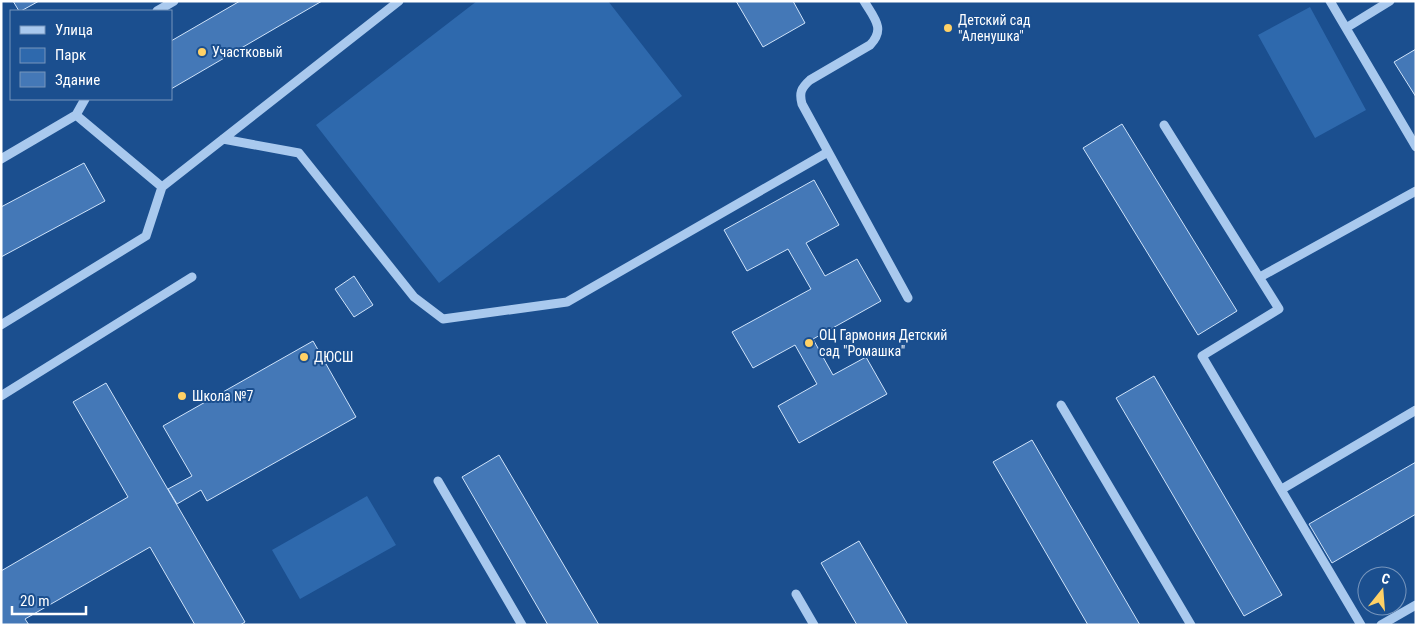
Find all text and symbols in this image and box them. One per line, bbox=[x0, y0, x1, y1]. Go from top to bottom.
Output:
legend bbox=[10, 10, 172, 100]
place label: Детский сад "Аленушка" bbox=[958, 12, 1031, 44]
text: Улица bbox=[55, 21, 93, 39]
marker: Детский сад "Аленушка" bbox=[942, 22, 954, 34]
place label: Участковый bbox=[212, 44, 283, 60]
text: Парк bbox=[55, 46, 86, 64]
marker: Участковый bbox=[196, 46, 208, 58]
text: Здание bbox=[55, 71, 100, 89]
place label: ОЦ Гармония Детский сад "Ромашка" bbox=[819, 327, 947, 359]
marker: ОЦ Гармония Детский сад "Ромашка" bbox=[803, 337, 815, 349]
place label: ДЮСШ bbox=[314, 349, 353, 365]
marker: ДЮСШ bbox=[298, 351, 310, 363]
place label: Школа №7 bbox=[192, 388, 253, 404]
marker: Школа №7 bbox=[176, 390, 188, 402]
north arrow bbox=[1357, 566, 1407, 616]
text: С bbox=[1380, 570, 1392, 587]
scale bar bbox=[12, 584, 86, 616]
text: 20 m bbox=[20, 592, 50, 610]

